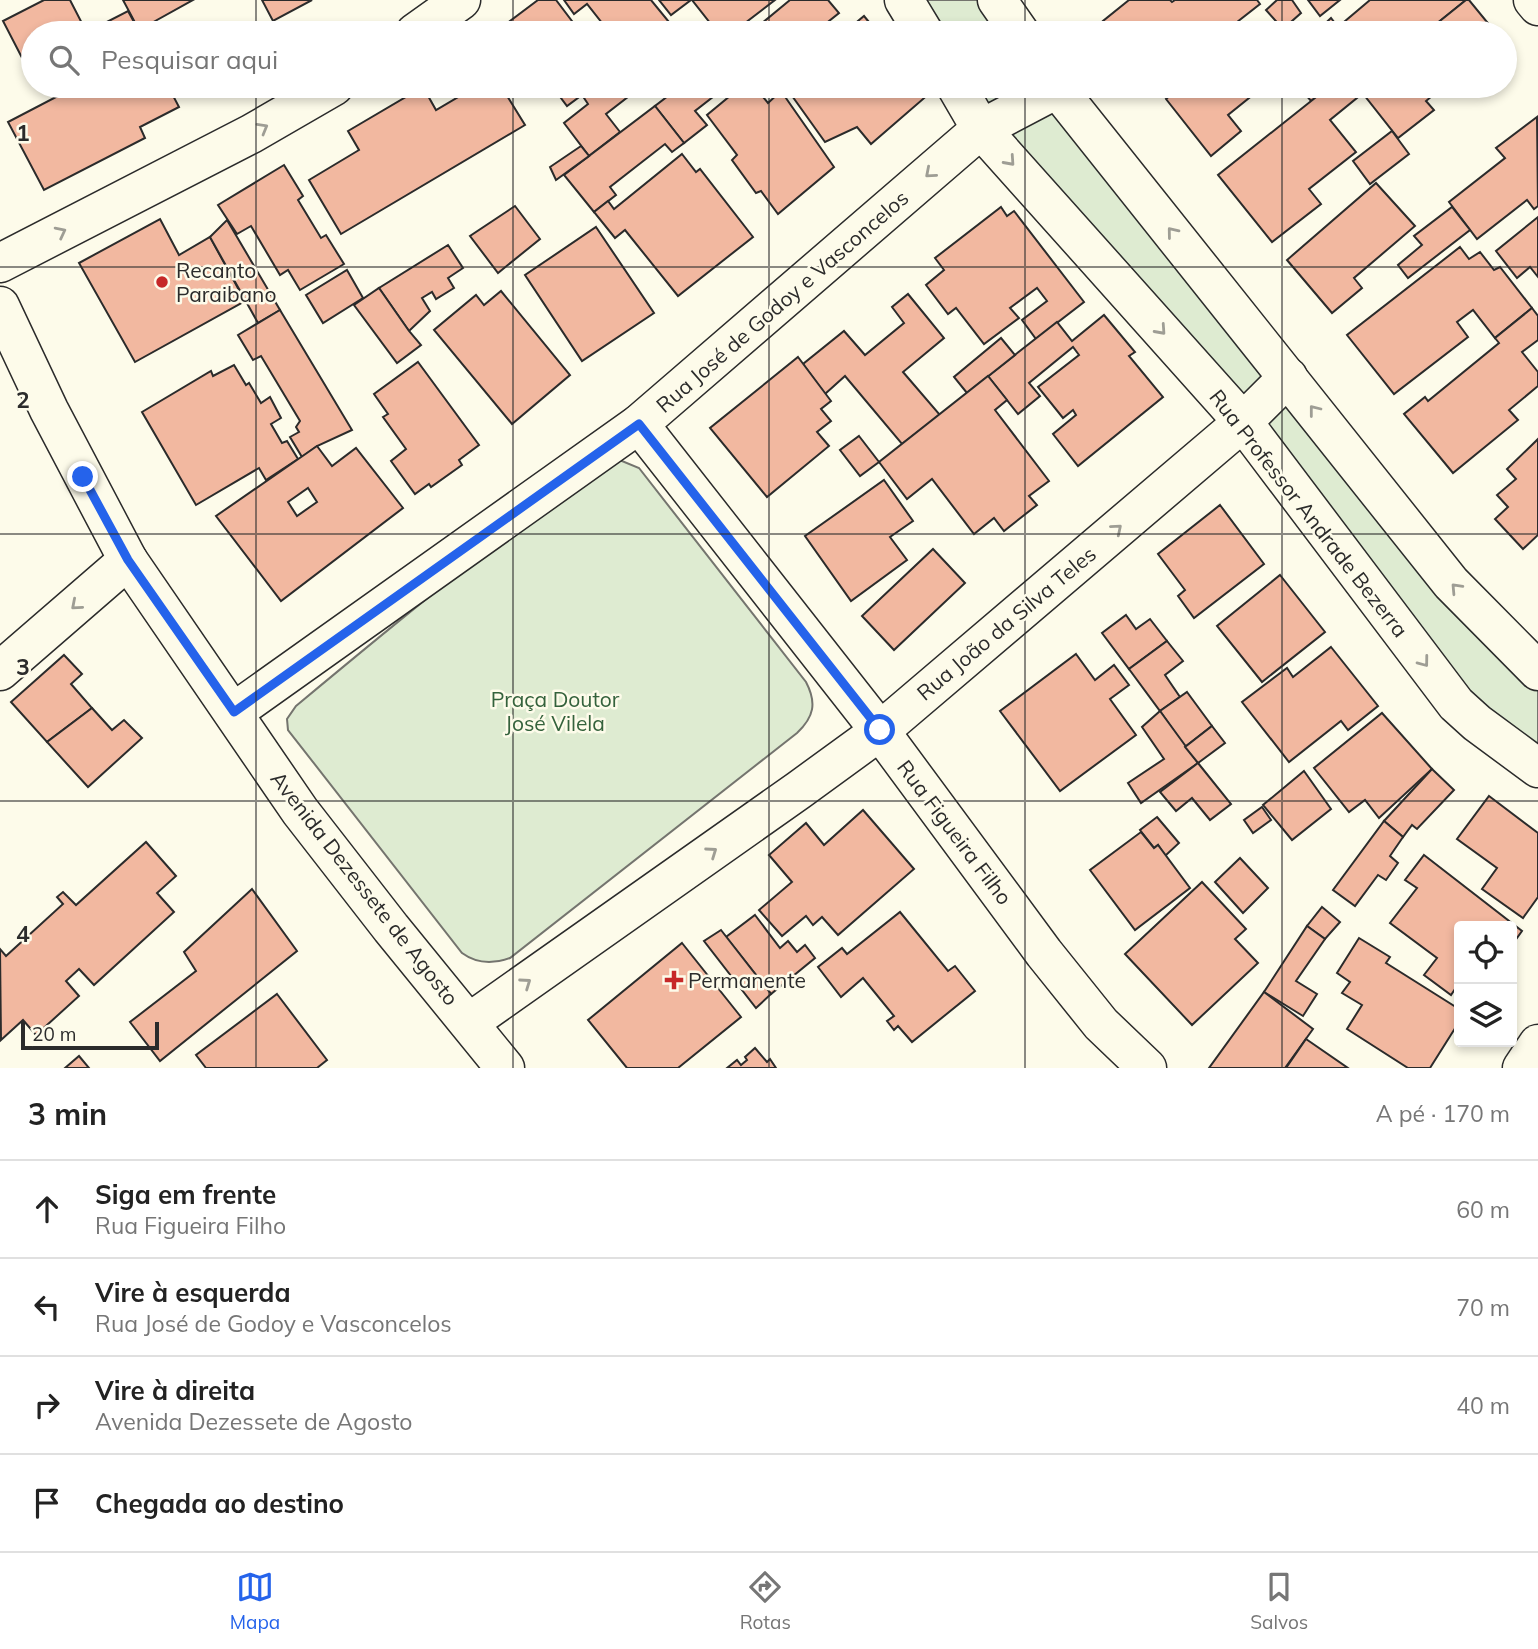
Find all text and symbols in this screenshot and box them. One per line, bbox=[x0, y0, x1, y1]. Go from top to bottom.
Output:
search box bbox=[21, 21, 1517, 98]
icon: search bbox=[45, 41, 83, 79]
text: Pesquisar aqui bbox=[101, 43, 278, 76]
text: 1 bbox=[16, 118, 30, 147]
one-way arrow bbox=[255, 123, 268, 136]
one-way arrow bbox=[1002, 152, 1014, 165]
one-way arrow bbox=[925, 165, 938, 177]
street label: Rua José de Godoy e Vasconcelos bbox=[651, 184, 913, 418]
one-way arrow bbox=[54, 227, 66, 241]
one-way arrow bbox=[1168, 227, 1180, 240]
place label: Recanto Paraibano bbox=[176, 257, 276, 307]
marker: Recanto Paraibano bbox=[154, 274, 170, 290]
one-way arrow bbox=[1153, 322, 1165, 335]
street label: Rua Professor Andrade Bezerra bbox=[1204, 384, 1414, 642]
text: 2 bbox=[16, 385, 30, 414]
one-way arrow bbox=[1310, 405, 1322, 418]
route end bbox=[67, 461, 98, 492]
one-way arrow bbox=[1108, 525, 1121, 537]
street label: Rua João da Silva Teles bbox=[911, 540, 1101, 706]
one-way arrow bbox=[1451, 583, 1464, 596]
one-way arrow bbox=[71, 597, 84, 609]
text: 3 bbox=[16, 652, 30, 681]
one-way arrow bbox=[1416, 654, 1429, 667]
park label: Praça Doutor José Vilela bbox=[491, 686, 620, 736]
route start bbox=[864, 714, 895, 745]
street label: Rua Figueira Filho bbox=[892, 755, 1018, 909]
street label: Avenida Dezessete de Agosto bbox=[266, 766, 464, 1010]
one-way arrow bbox=[704, 848, 717, 860]
text: 4 bbox=[16, 919, 30, 948]
map controls bbox=[1454, 921, 1517, 1047]
button: locate bbox=[1454, 921, 1517, 984]
place label: Permanente bbox=[688, 967, 806, 993]
marker: Permanente bbox=[666, 972, 682, 988]
one-way arrow bbox=[518, 979, 531, 991]
button: layers bbox=[1454, 984, 1517, 1047]
scale bar bbox=[21, 1019, 159, 1051]
text: 20 m bbox=[32, 1022, 76, 1046]
text: 3 min bbox=[28, 1095, 107, 1133]
text: A pé · 170 m bbox=[1376, 1099, 1510, 1128]
text: Siga em frente bbox=[95, 1178, 276, 1211]
icon: ahead bbox=[28, 1190, 66, 1228]
text: 60 m bbox=[1456, 1195, 1510, 1224]
text: Rua Figueira Filho bbox=[95, 1211, 286, 1240]
text: Vire à esquerda bbox=[95, 1276, 291, 1309]
icon: left bbox=[28, 1288, 66, 1326]
text: 70 m bbox=[1456, 1293, 1510, 1322]
text: Rua José de Godoy e Vasconcelos bbox=[95, 1309, 452, 1338]
text: Vire à direita bbox=[95, 1374, 255, 1407]
icon: right bbox=[28, 1386, 66, 1424]
text: 40 m bbox=[1456, 1391, 1510, 1420]
text: Avenida Dezessete de Agosto bbox=[95, 1407, 413, 1436]
icon: arrive bbox=[28, 1484, 66, 1522]
text: Chegada ao destino bbox=[95, 1487, 344, 1520]
tab: Mapa bbox=[230, 1568, 280, 1634]
tab: Rotas bbox=[740, 1568, 791, 1634]
tab: Salvos bbox=[1250, 1568, 1308, 1634]

